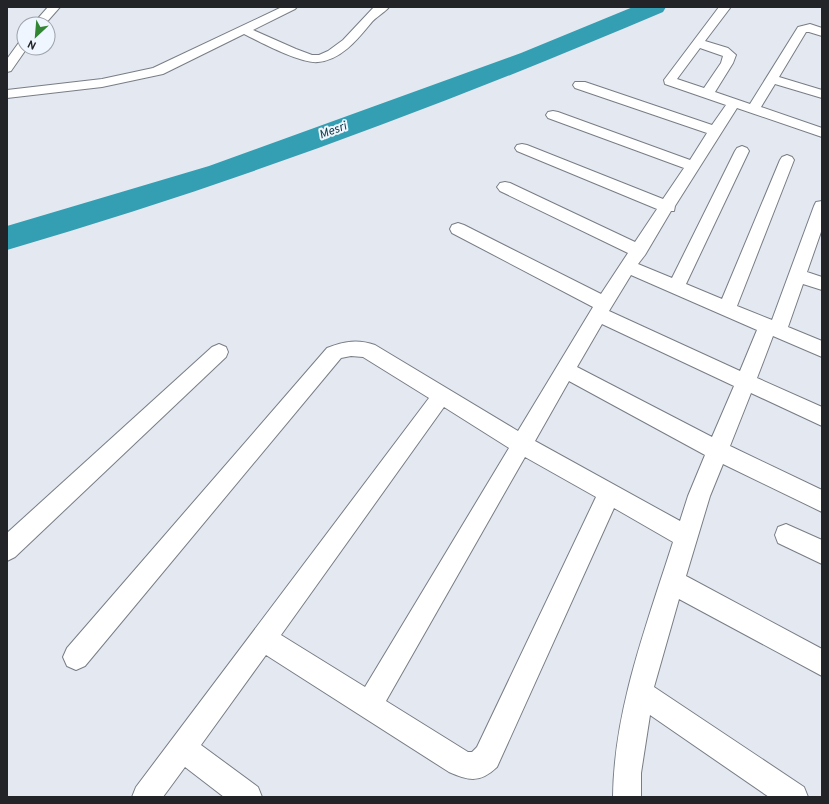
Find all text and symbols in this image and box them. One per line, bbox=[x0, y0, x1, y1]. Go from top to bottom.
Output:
north arrow bbox=[16, 16, 56, 56]
text: N bbox=[25, 36, 39, 52]
water label: Mesri bbox=[317, 118, 350, 143]

